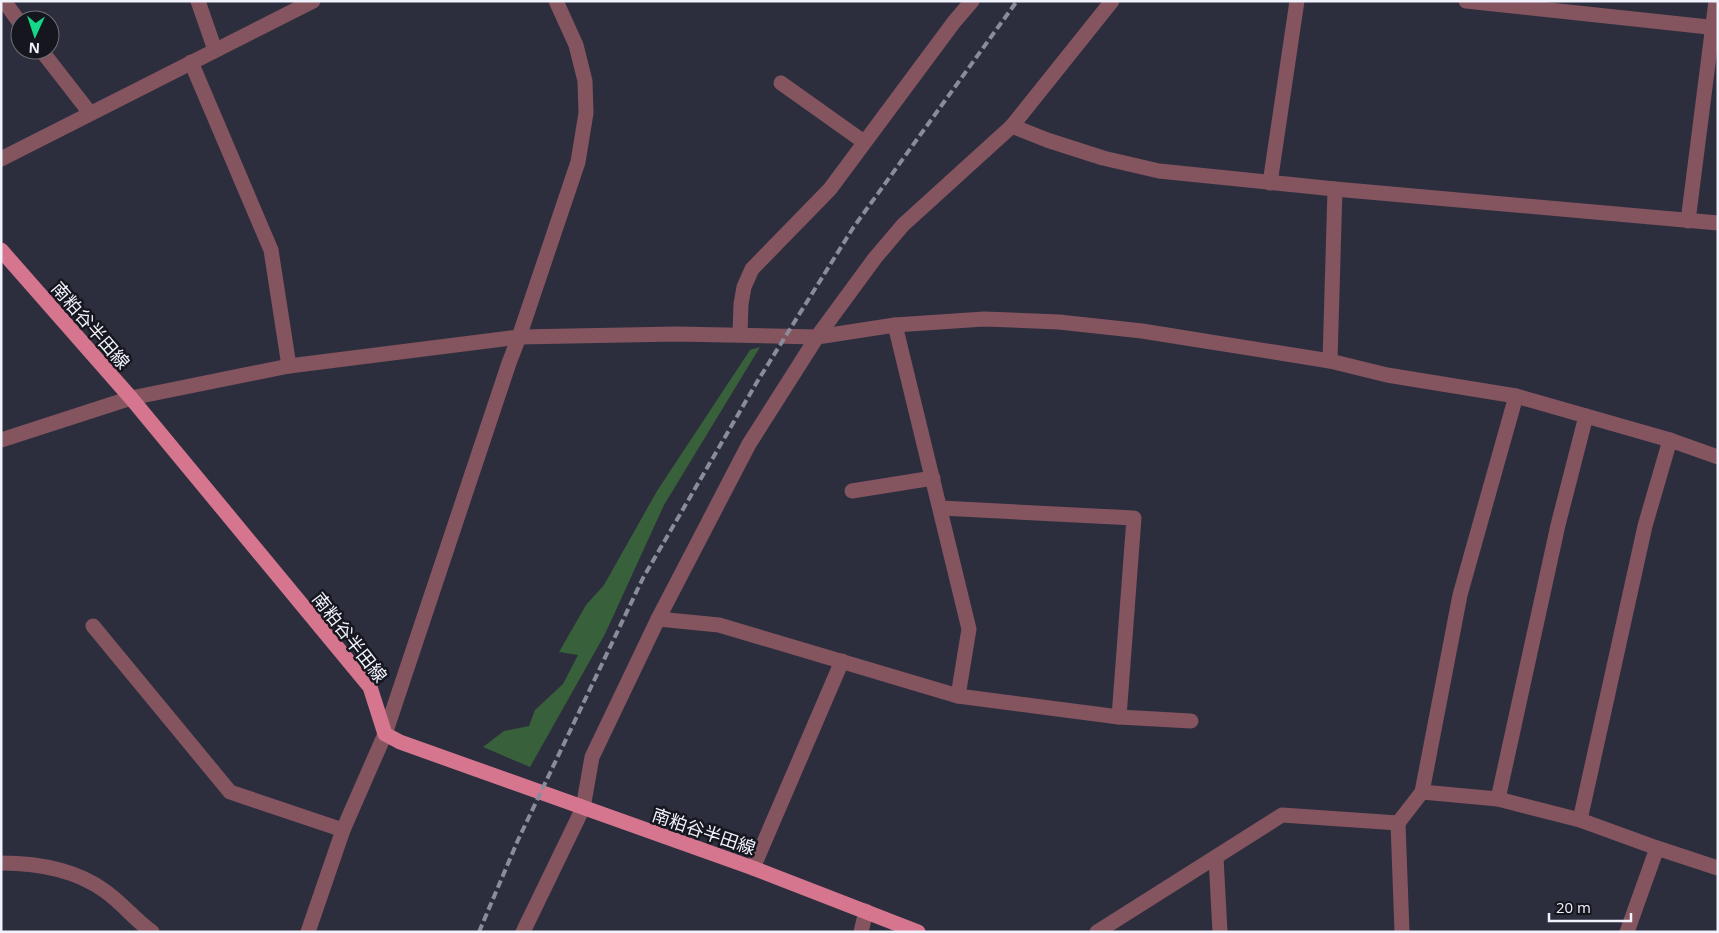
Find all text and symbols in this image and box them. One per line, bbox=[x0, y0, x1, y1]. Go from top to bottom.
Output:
north arrow bbox=[10, 10, 60, 60]
text: N bbox=[28, 39, 40, 58]
street label: 南粕谷半田線 bbox=[47, 276, 135, 374]
street label: 南粕谷半田線 bbox=[307, 587, 393, 687]
street label: 南粕谷半田線 bbox=[649, 802, 759, 860]
scale bar bbox=[1549, 890, 1632, 922]
text: 20 m bbox=[1556, 897, 1591, 917]

